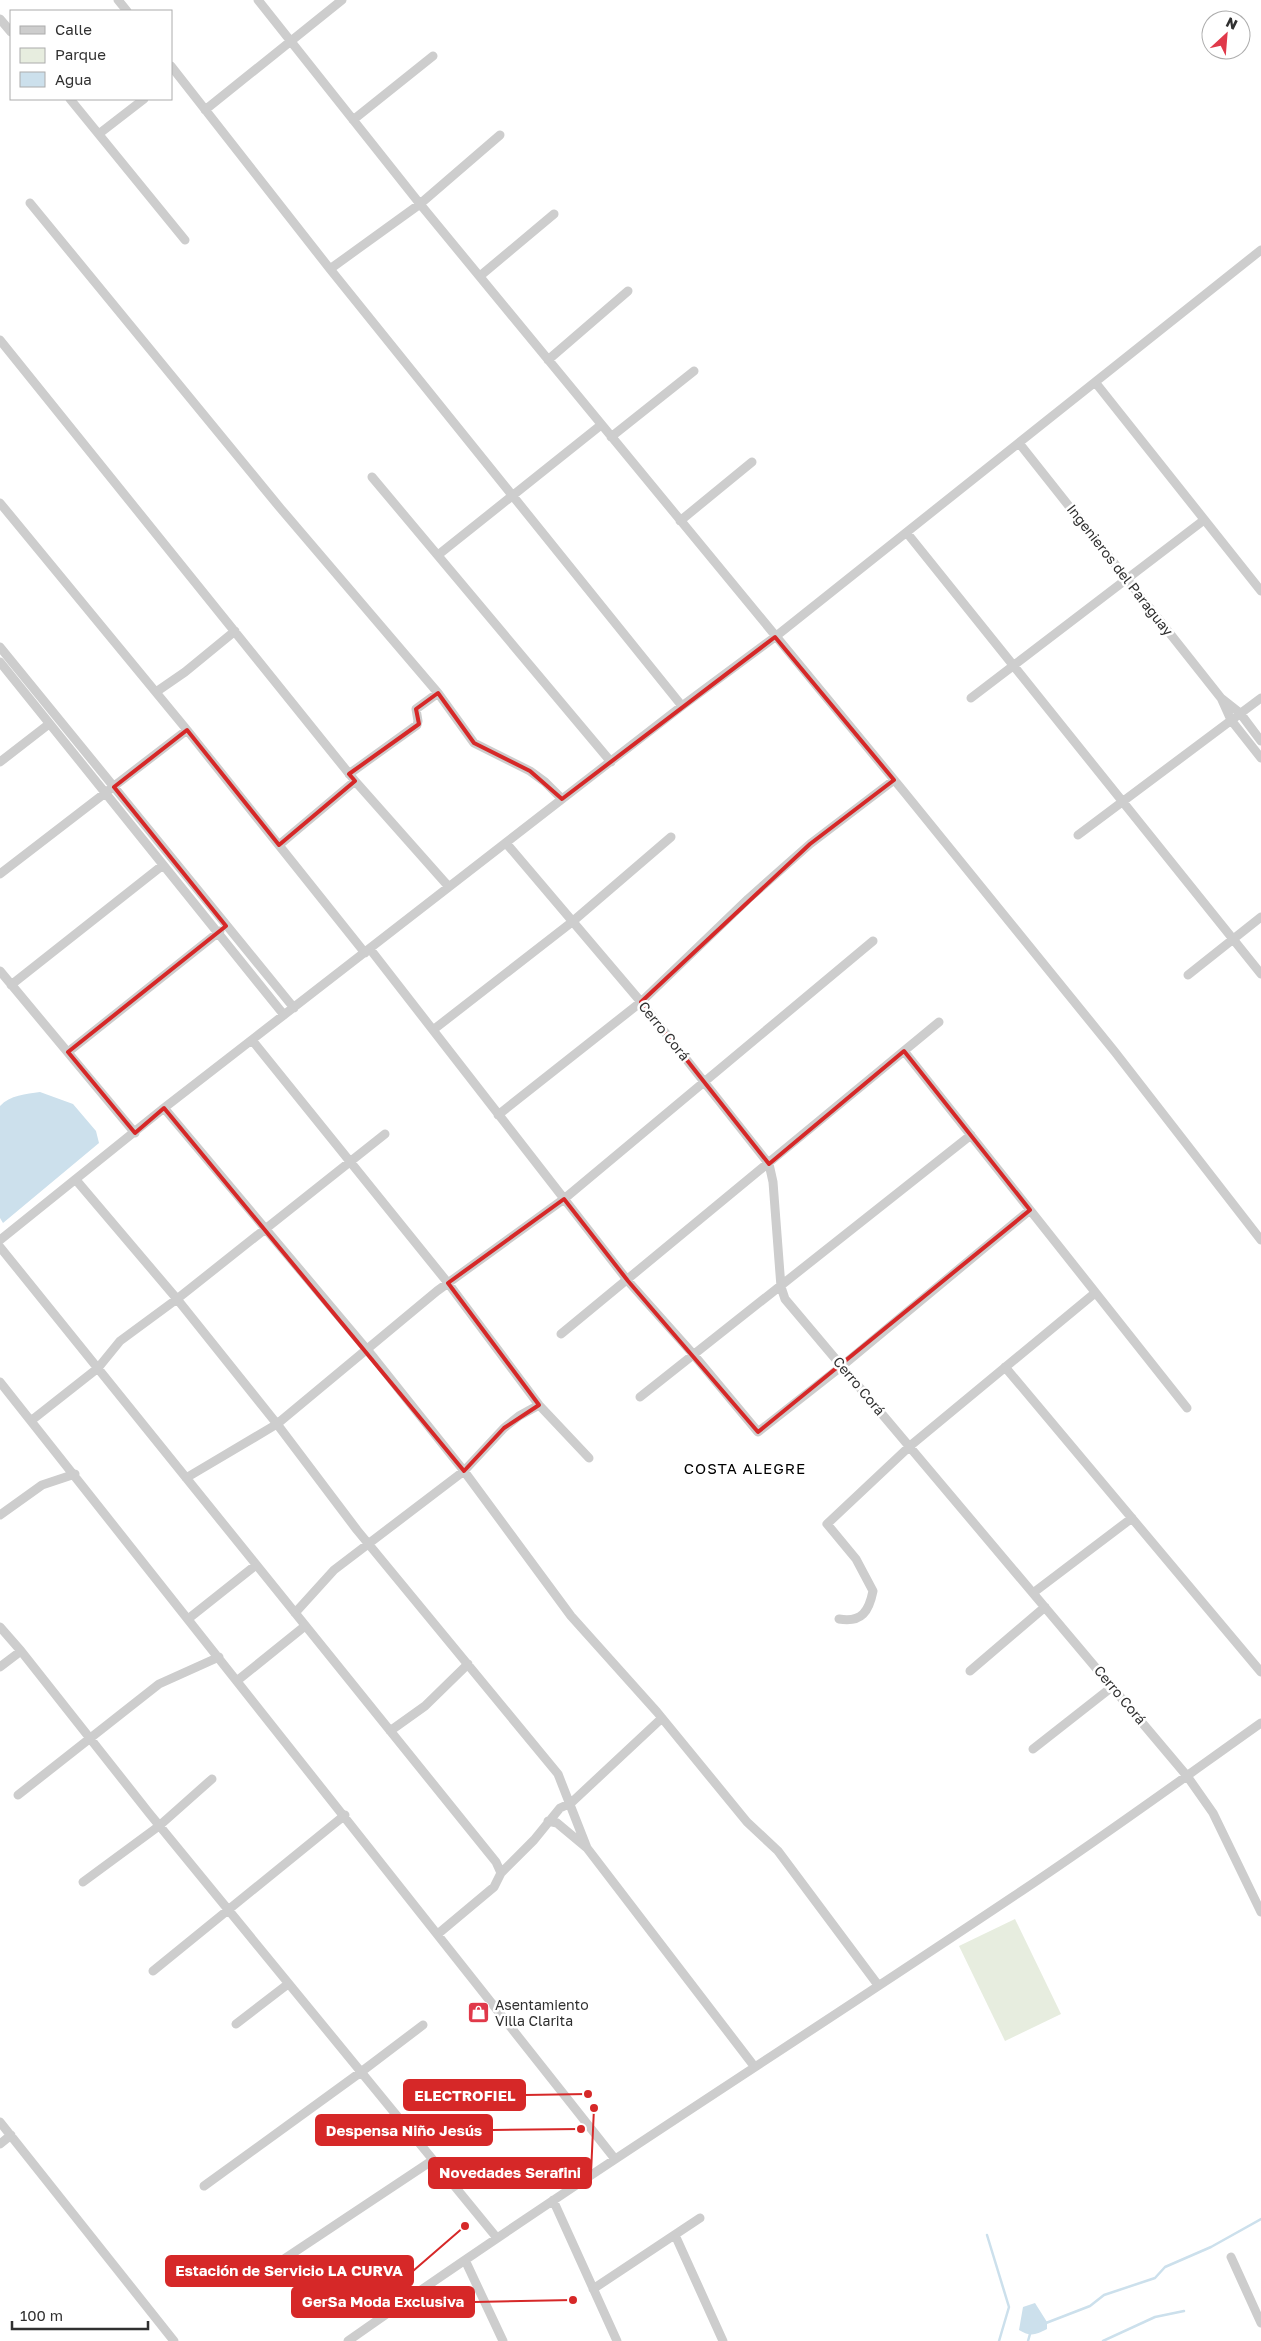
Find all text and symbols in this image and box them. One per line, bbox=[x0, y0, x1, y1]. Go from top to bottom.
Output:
legend bbox=[10, 10, 172, 100]
north arrow bbox=[1201, 10, 1251, 60]
text: N bbox=[1223, 13, 1240, 33]
text: Calle bbox=[55, 20, 92, 38]
text: Parque bbox=[55, 45, 106, 63]
text: Agua bbox=[55, 70, 92, 88]
street label: Ingenieros del Paraguay bbox=[1064, 501, 1177, 639]
street label: Cerro Corá bbox=[635, 998, 693, 1064]
street label: Cerro Corá bbox=[830, 1353, 889, 1419]
district label: COSTA ALEGRE bbox=[684, 1459, 806, 1477]
street label: Cerro Corá bbox=[1091, 1662, 1150, 1728]
place label: Asentamiento Villa Clarita bbox=[495, 1996, 589, 2029]
shop icon: Asentamiento Villa Clarita bbox=[467, 2001, 491, 2025]
callout: ELECTROFIEL bbox=[404, 2080, 525, 2110]
text: ELECTROFIEL bbox=[414, 2086, 516, 2104]
callout: Despensa Niño Jesús bbox=[316, 2115, 492, 2145]
text: Despensa Niño Jesús bbox=[326, 2121, 482, 2139]
callout: Novedades Serafini bbox=[429, 2158, 591, 2188]
text: Novedades Serafini bbox=[439, 2163, 581, 2181]
callout: Estación de Servicio LA CURVA bbox=[166, 2256, 413, 2286]
text: Estación de Servicio LA CURVA bbox=[175, 2261, 403, 2279]
callout: GerSa Moda Exclusiva bbox=[292, 2287, 474, 2317]
text: GerSa Moda Exclusiva bbox=[302, 2292, 464, 2310]
scale bar bbox=[12, 2298, 149, 2330]
text: 100 m bbox=[20, 2306, 63, 2324]

